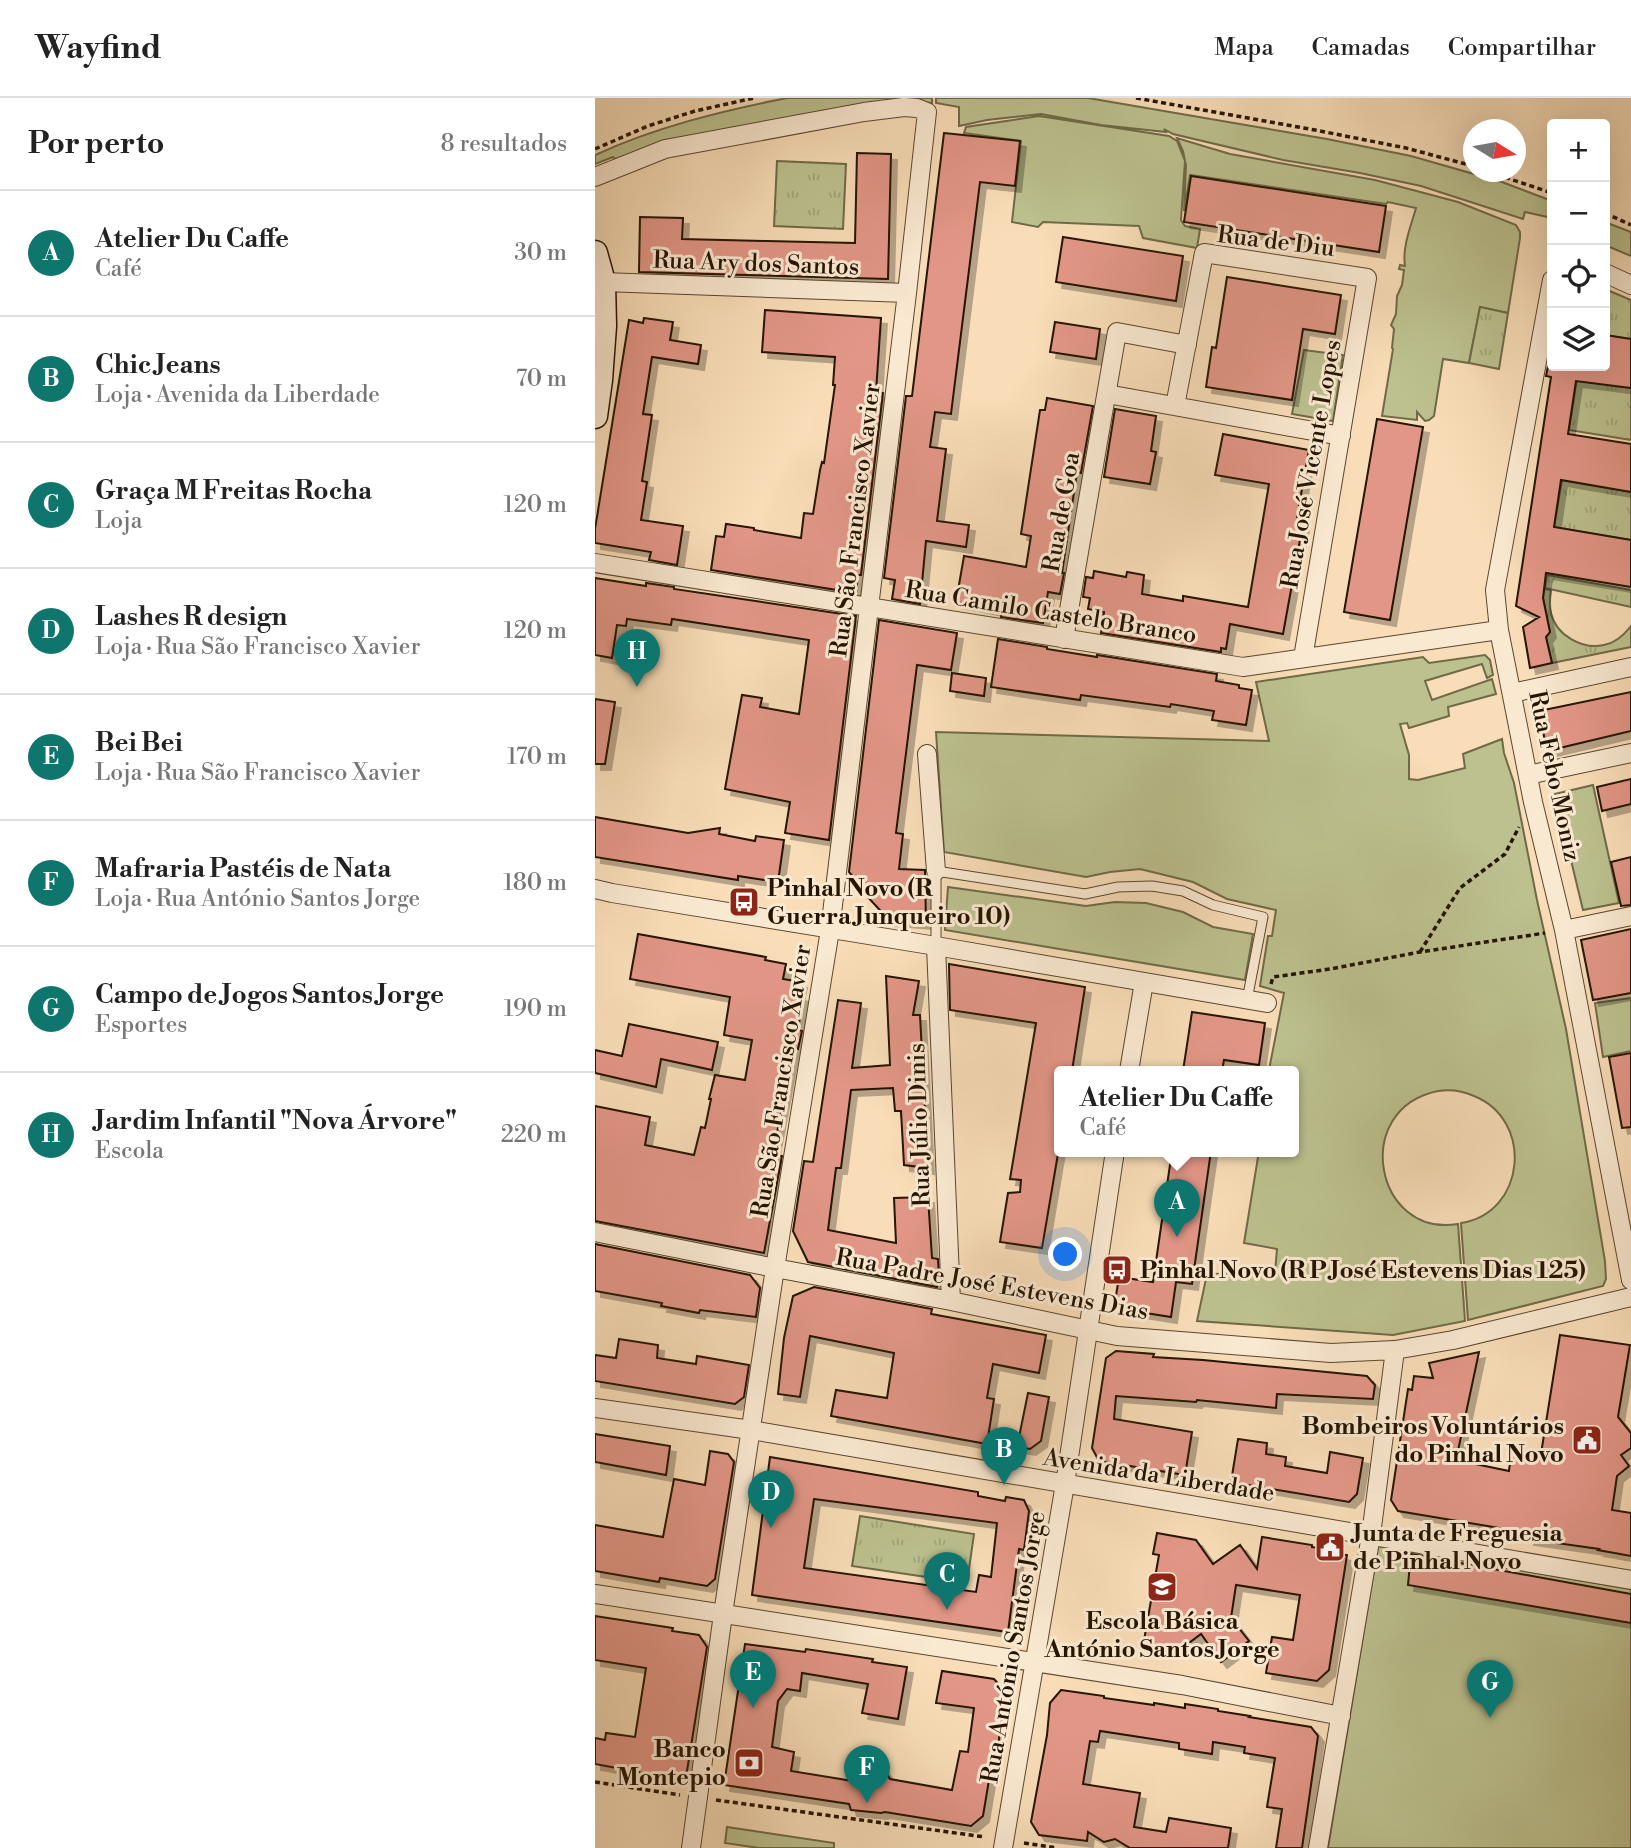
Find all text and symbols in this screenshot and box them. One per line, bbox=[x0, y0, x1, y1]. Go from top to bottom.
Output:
text: Wayfind bbox=[35, 28, 162, 69]
text: Mapa bbox=[1214, 33, 1274, 63]
text: Camadas bbox=[1312, 33, 1410, 63]
text: Compartilhar bbox=[1448, 33, 1596, 63]
north arrow bbox=[1463, 119, 1526, 182]
map controls bbox=[1547, 119, 1610, 371]
button: + bbox=[1547, 119, 1610, 182]
text: Por perto bbox=[28, 125, 164, 163]
text: 8 resultados bbox=[441, 130, 567, 158]
button: − bbox=[1547, 182, 1610, 245]
street label: Rua de Diu bbox=[1215, 220, 1337, 264]
text: Atelier Du Caffe bbox=[95, 223, 289, 255]
text: A bbox=[43, 239, 59, 267]
text: 30 m bbox=[514, 239, 567, 267]
street label: Rua Ary dos Santos bbox=[652, 245, 860, 283]
button: locate bbox=[1547, 245, 1610, 308]
text: Café bbox=[95, 255, 142, 283]
button: layers bbox=[1547, 308, 1610, 371]
street label: Rua José Vicente Lopes bbox=[1275, 337, 1349, 591]
text: Chic Jeans bbox=[95, 349, 221, 381]
text: B bbox=[42, 365, 60, 393]
text: 70 m bbox=[516, 365, 567, 393]
text: Loja · Avenida da Liberdade bbox=[95, 381, 380, 409]
street label: Rua São Francisco Xavier bbox=[824, 381, 888, 659]
street label: Rua de Goa bbox=[1037, 449, 1087, 575]
text: Graça M Freitas Rocha bbox=[95, 475, 372, 507]
text: C bbox=[43, 491, 59, 519]
text: 120 m bbox=[503, 491, 567, 519]
text: Loja bbox=[95, 507, 142, 535]
street label: Rua Camilo Castelo Branco bbox=[903, 575, 1199, 651]
text: Lashes R design bbox=[95, 601, 287, 633]
text: D bbox=[42, 617, 60, 645]
text: 120 m bbox=[503, 617, 567, 645]
pin: H bbox=[614, 629, 660, 687]
text: Loja · Rua São Francisco Xavier bbox=[95, 633, 420, 661]
street label: Rua Febo Moniz bbox=[1521, 688, 1587, 865]
text: Bei Bei bbox=[95, 727, 183, 759]
text: E bbox=[43, 743, 59, 771]
text: 170 m bbox=[507, 743, 567, 771]
text: Loja · Rua São Francisco Xavier bbox=[95, 759, 420, 787]
text: Mafraria Pastéis de Nata bbox=[95, 853, 391, 885]
text: F bbox=[43, 869, 59, 897]
text: 180 m bbox=[503, 869, 567, 897]
place label: Pinhal Novo (R Guerra Junqueiro 10) bbox=[767, 874, 1010, 932]
text: Loja · Rua António Santos Jorge bbox=[95, 885, 420, 913]
bus stop icon: Pinhal Novo (R Guerra Junqueiro 10) bbox=[727, 885, 761, 919]
street label: Rua São Francisco Xavier bbox=[746, 942, 818, 1220]
text: Campo de Jogos Santos Jorge bbox=[95, 979, 444, 1011]
text: G bbox=[42, 995, 60, 1023]
text: 190 m bbox=[504, 995, 567, 1023]
text: Esportes bbox=[95, 1011, 187, 1039]
street label: Rua Júlio Dinis bbox=[902, 1042, 938, 1207]
popup bbox=[1054, 1066, 1299, 1157]
text: Atelier Du Caffe bbox=[1079, 1082, 1274, 1114]
text: Jardim Infantil "Nova Árvore" bbox=[95, 1105, 457, 1137]
text: Café bbox=[1079, 1114, 1126, 1142]
text: H bbox=[42, 1121, 61, 1149]
text: 220 m bbox=[501, 1121, 567, 1149]
text: Escola bbox=[95, 1137, 164, 1165]
pin: A bbox=[1154, 1179, 1200, 1237]
your location bbox=[1048, 1237, 1082, 1271]
street label: Rua Padre José Estevens Dias bbox=[833, 1243, 1151, 1327]
bus stop icon: Pinhal Novo (R P José Estevens Dias 125) bbox=[1100, 1253, 1134, 1287]
place label: Pinhal Novo (R P José Estevens Dias 125) bbox=[1140, 1256, 1586, 1286]
place label: Bombeiros Voluntários do Pinhal Novo bbox=[1302, 1412, 1564, 1470]
public building icon: Bombeiros Voluntários do Pinhal Novo bbox=[1570, 1423, 1604, 1457]
pin: B bbox=[981, 1427, 1027, 1485]
street label: Avenida da Liberdade bbox=[1040, 1443, 1277, 1509]
pin: D bbox=[748, 1470, 794, 1528]
street label: Rua António Santos Jorge bbox=[975, 1509, 1053, 1786]
place label: Junta de Freguesia de Pinhal Novo bbox=[1350, 1519, 1564, 1577]
public building icon: Junta de Freguesia de Pinhal Novo bbox=[1313, 1530, 1347, 1564]
pin: C bbox=[924, 1552, 970, 1610]
school or university icon: Escola Básica António Santos Jorge bbox=[1145, 1570, 1179, 1604]
place label: Escola Básica António Santos Jorge bbox=[1043, 1607, 1280, 1665]
pin: E bbox=[730, 1650, 776, 1708]
pin: G bbox=[1467, 1660, 1513, 1718]
place label: Banco Montepio bbox=[616, 1735, 726, 1793]
pin: F bbox=[844, 1745, 890, 1803]
bank icon: Banco Montepio bbox=[732, 1746, 766, 1780]

